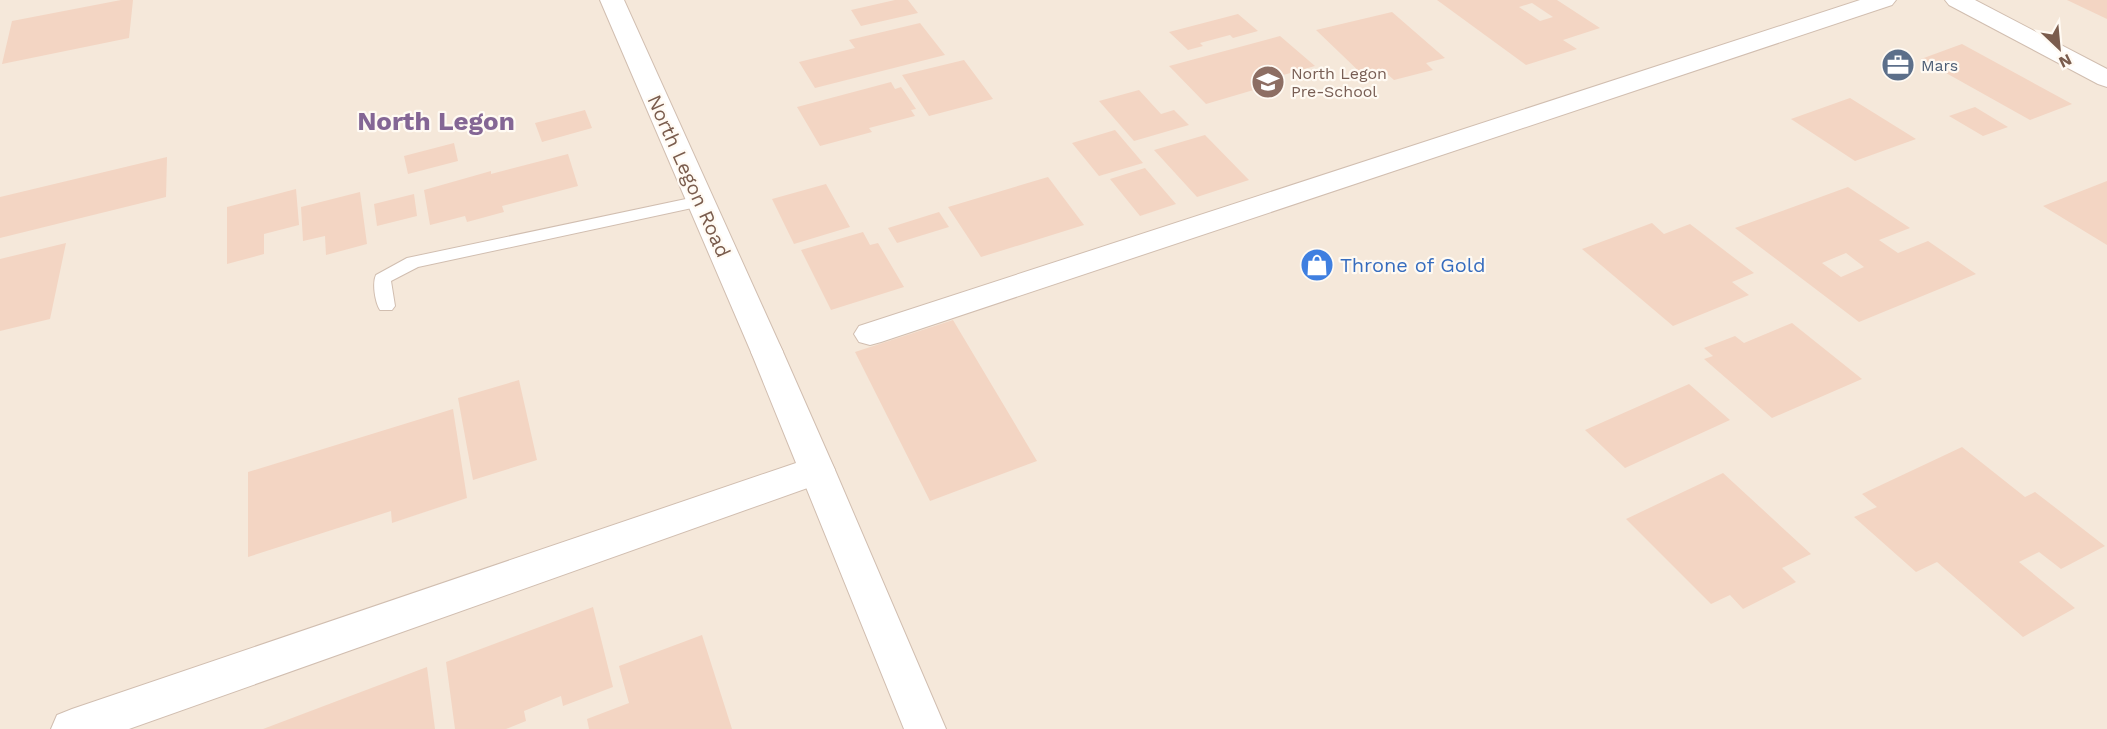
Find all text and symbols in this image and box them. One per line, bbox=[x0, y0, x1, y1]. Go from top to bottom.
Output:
north arrow bbox=[2029, 18, 2089, 78]
office icon: Mars bbox=[1880, 47, 1916, 83]
text: N bbox=[2056, 50, 2075, 72]
place label: Mars bbox=[1921, 56, 1958, 75]
school or university icon: North Legon Pre-School bbox=[1250, 64, 1286, 100]
place label: North Legon Pre-School bbox=[1291, 64, 1387, 101]
street label: North Legon Road bbox=[642, 91, 736, 261]
district label: North Legon bbox=[357, 106, 515, 136]
shop icon: Throne of Gold bbox=[1299, 247, 1335, 283]
place label: Throne of Gold bbox=[1340, 253, 1485, 277]

